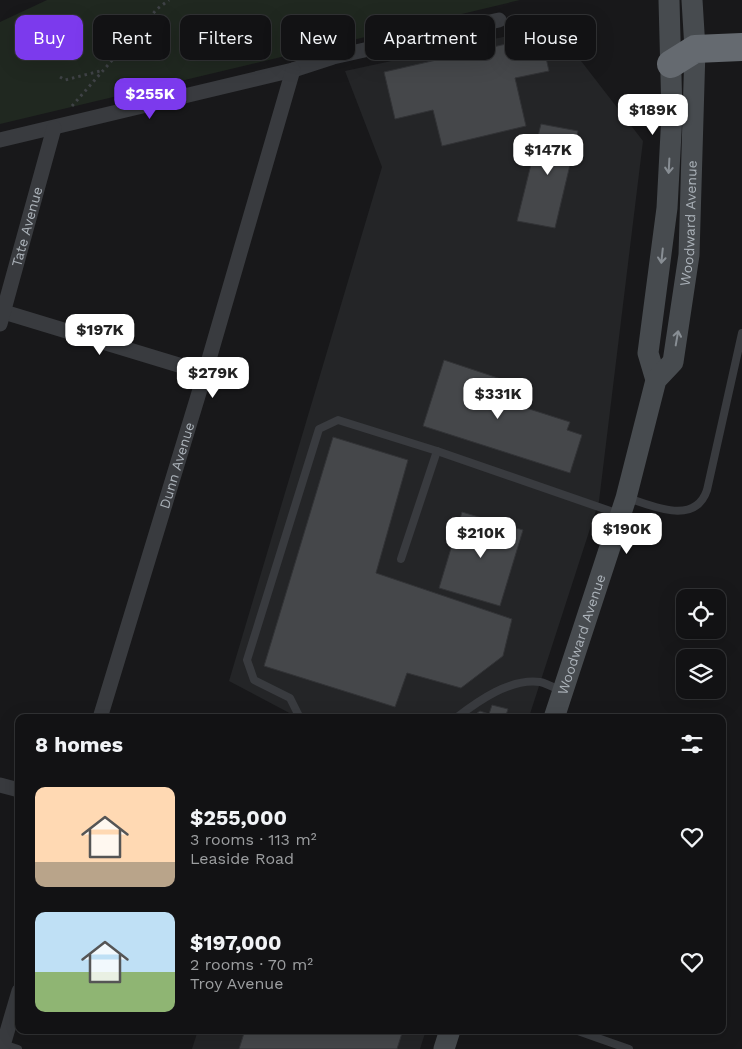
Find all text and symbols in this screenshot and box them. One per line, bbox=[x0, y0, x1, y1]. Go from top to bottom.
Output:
chip: Buy bbox=[15, 15, 83, 60]
chip: Rent bbox=[93, 15, 170, 60]
chip: Filters bbox=[180, 15, 271, 60]
chip: New bbox=[281, 15, 355, 60]
chip: Apartment bbox=[365, 15, 495, 60]
chip: House bbox=[505, 15, 596, 60]
pin: $255K bbox=[115, 78, 185, 120]
text: $255K bbox=[125, 84, 175, 103]
pin: $189K bbox=[618, 94, 688, 136]
text: $189K bbox=[629, 100, 677, 119]
pin: $147K bbox=[513, 134, 583, 176]
text: $147K bbox=[524, 140, 572, 159]
one-way arrow bbox=[665, 157, 674, 173]
street label: Woodward Avenue bbox=[676, 160, 700, 287]
street label: Tate Avenue bbox=[8, 185, 45, 268]
one-way arrow bbox=[657, 248, 666, 264]
pin: $197K bbox=[65, 314, 135, 356]
text: $197K bbox=[76, 320, 124, 339]
one-way arrow bbox=[673, 331, 683, 347]
pin: $279K bbox=[178, 356, 248, 399]
text: $279K bbox=[188, 363, 238, 382]
pin: $331K bbox=[463, 378, 533, 420]
text: $331K bbox=[474, 384, 522, 403]
street label: Dunn Avenue bbox=[156, 420, 198, 511]
pin: $190K bbox=[592, 512, 662, 555]
pin: $210K bbox=[446, 516, 516, 559]
text: $190K bbox=[603, 519, 651, 538]
text: $210K bbox=[457, 523, 505, 542]
street label: Woodward Avenue bbox=[554, 572, 609, 697]
map controls bbox=[676, 589, 726, 699]
button: locate bbox=[676, 589, 726, 639]
button: layers bbox=[676, 649, 726, 699]
icon: filters bbox=[678, 730, 706, 758]
text: 8 homes bbox=[35, 732, 123, 757]
text: $255,000 bbox=[190, 805, 287, 830]
icon: home bbox=[75, 807, 135, 867]
icon: heart bbox=[678, 823, 706, 851]
text: 3 rooms · 113 m² bbox=[190, 830, 317, 849]
text: Leaside Road bbox=[190, 849, 294, 868]
text: $197,000 bbox=[190, 930, 282, 955]
icon: home bbox=[75, 932, 135, 992]
icon: heart bbox=[678, 948, 706, 976]
text: 2 rooms · 70 m² bbox=[190, 955, 313, 974]
text: Troy Avenue bbox=[190, 974, 283, 993]

